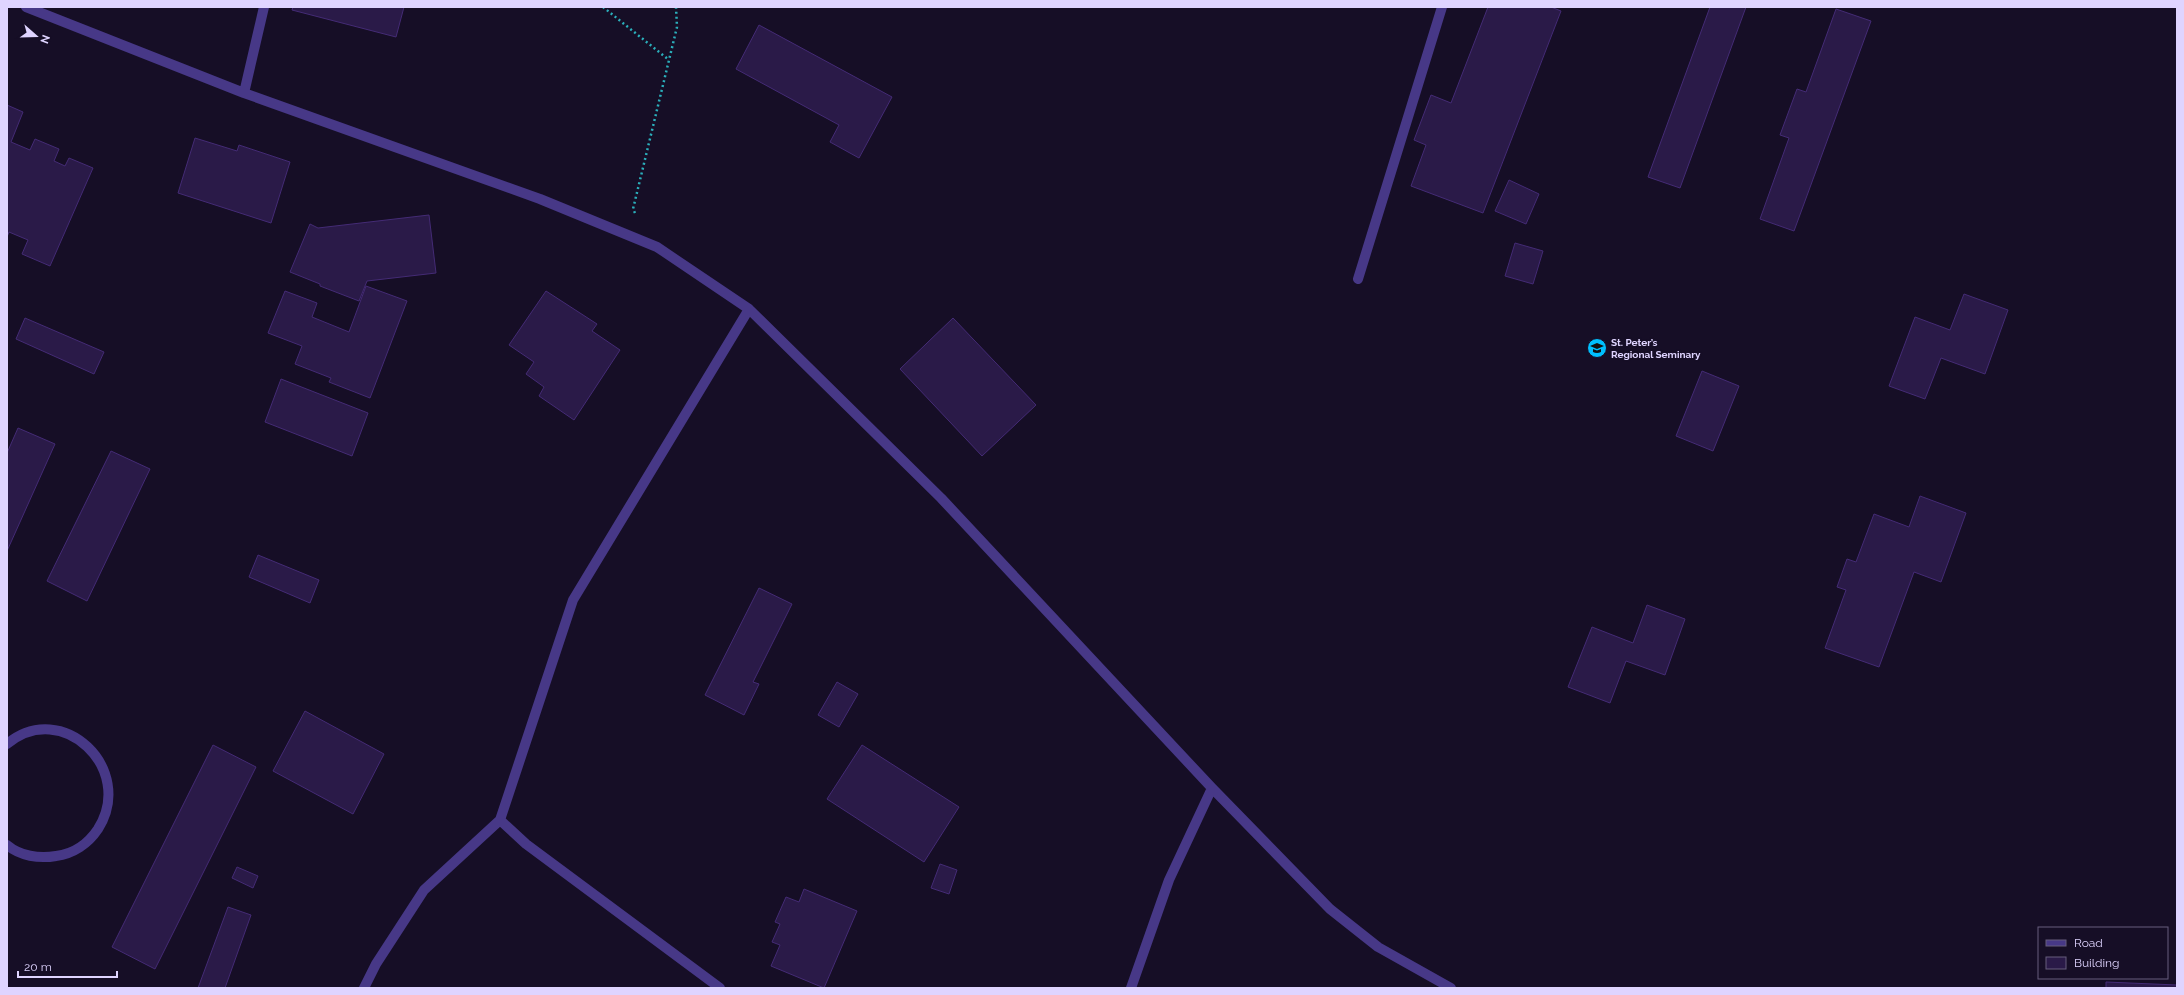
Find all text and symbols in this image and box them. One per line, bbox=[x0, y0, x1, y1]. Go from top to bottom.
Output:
north arrow bbox=[16, 16, 56, 56]
text: N bbox=[37, 33, 52, 45]
school or university icon: St. Peter’s Regional Seminary bbox=[1586, 337, 1608, 359]
place label: St. Peter’s Regional Seminary bbox=[1611, 337, 1701, 360]
legend bbox=[2038, 927, 2168, 979]
text: Road bbox=[2074, 936, 2103, 950]
scale bar bbox=[18, 953, 117, 979]
text: Building bbox=[2074, 956, 2120, 970]
text: 20 m bbox=[24, 960, 52, 974]

